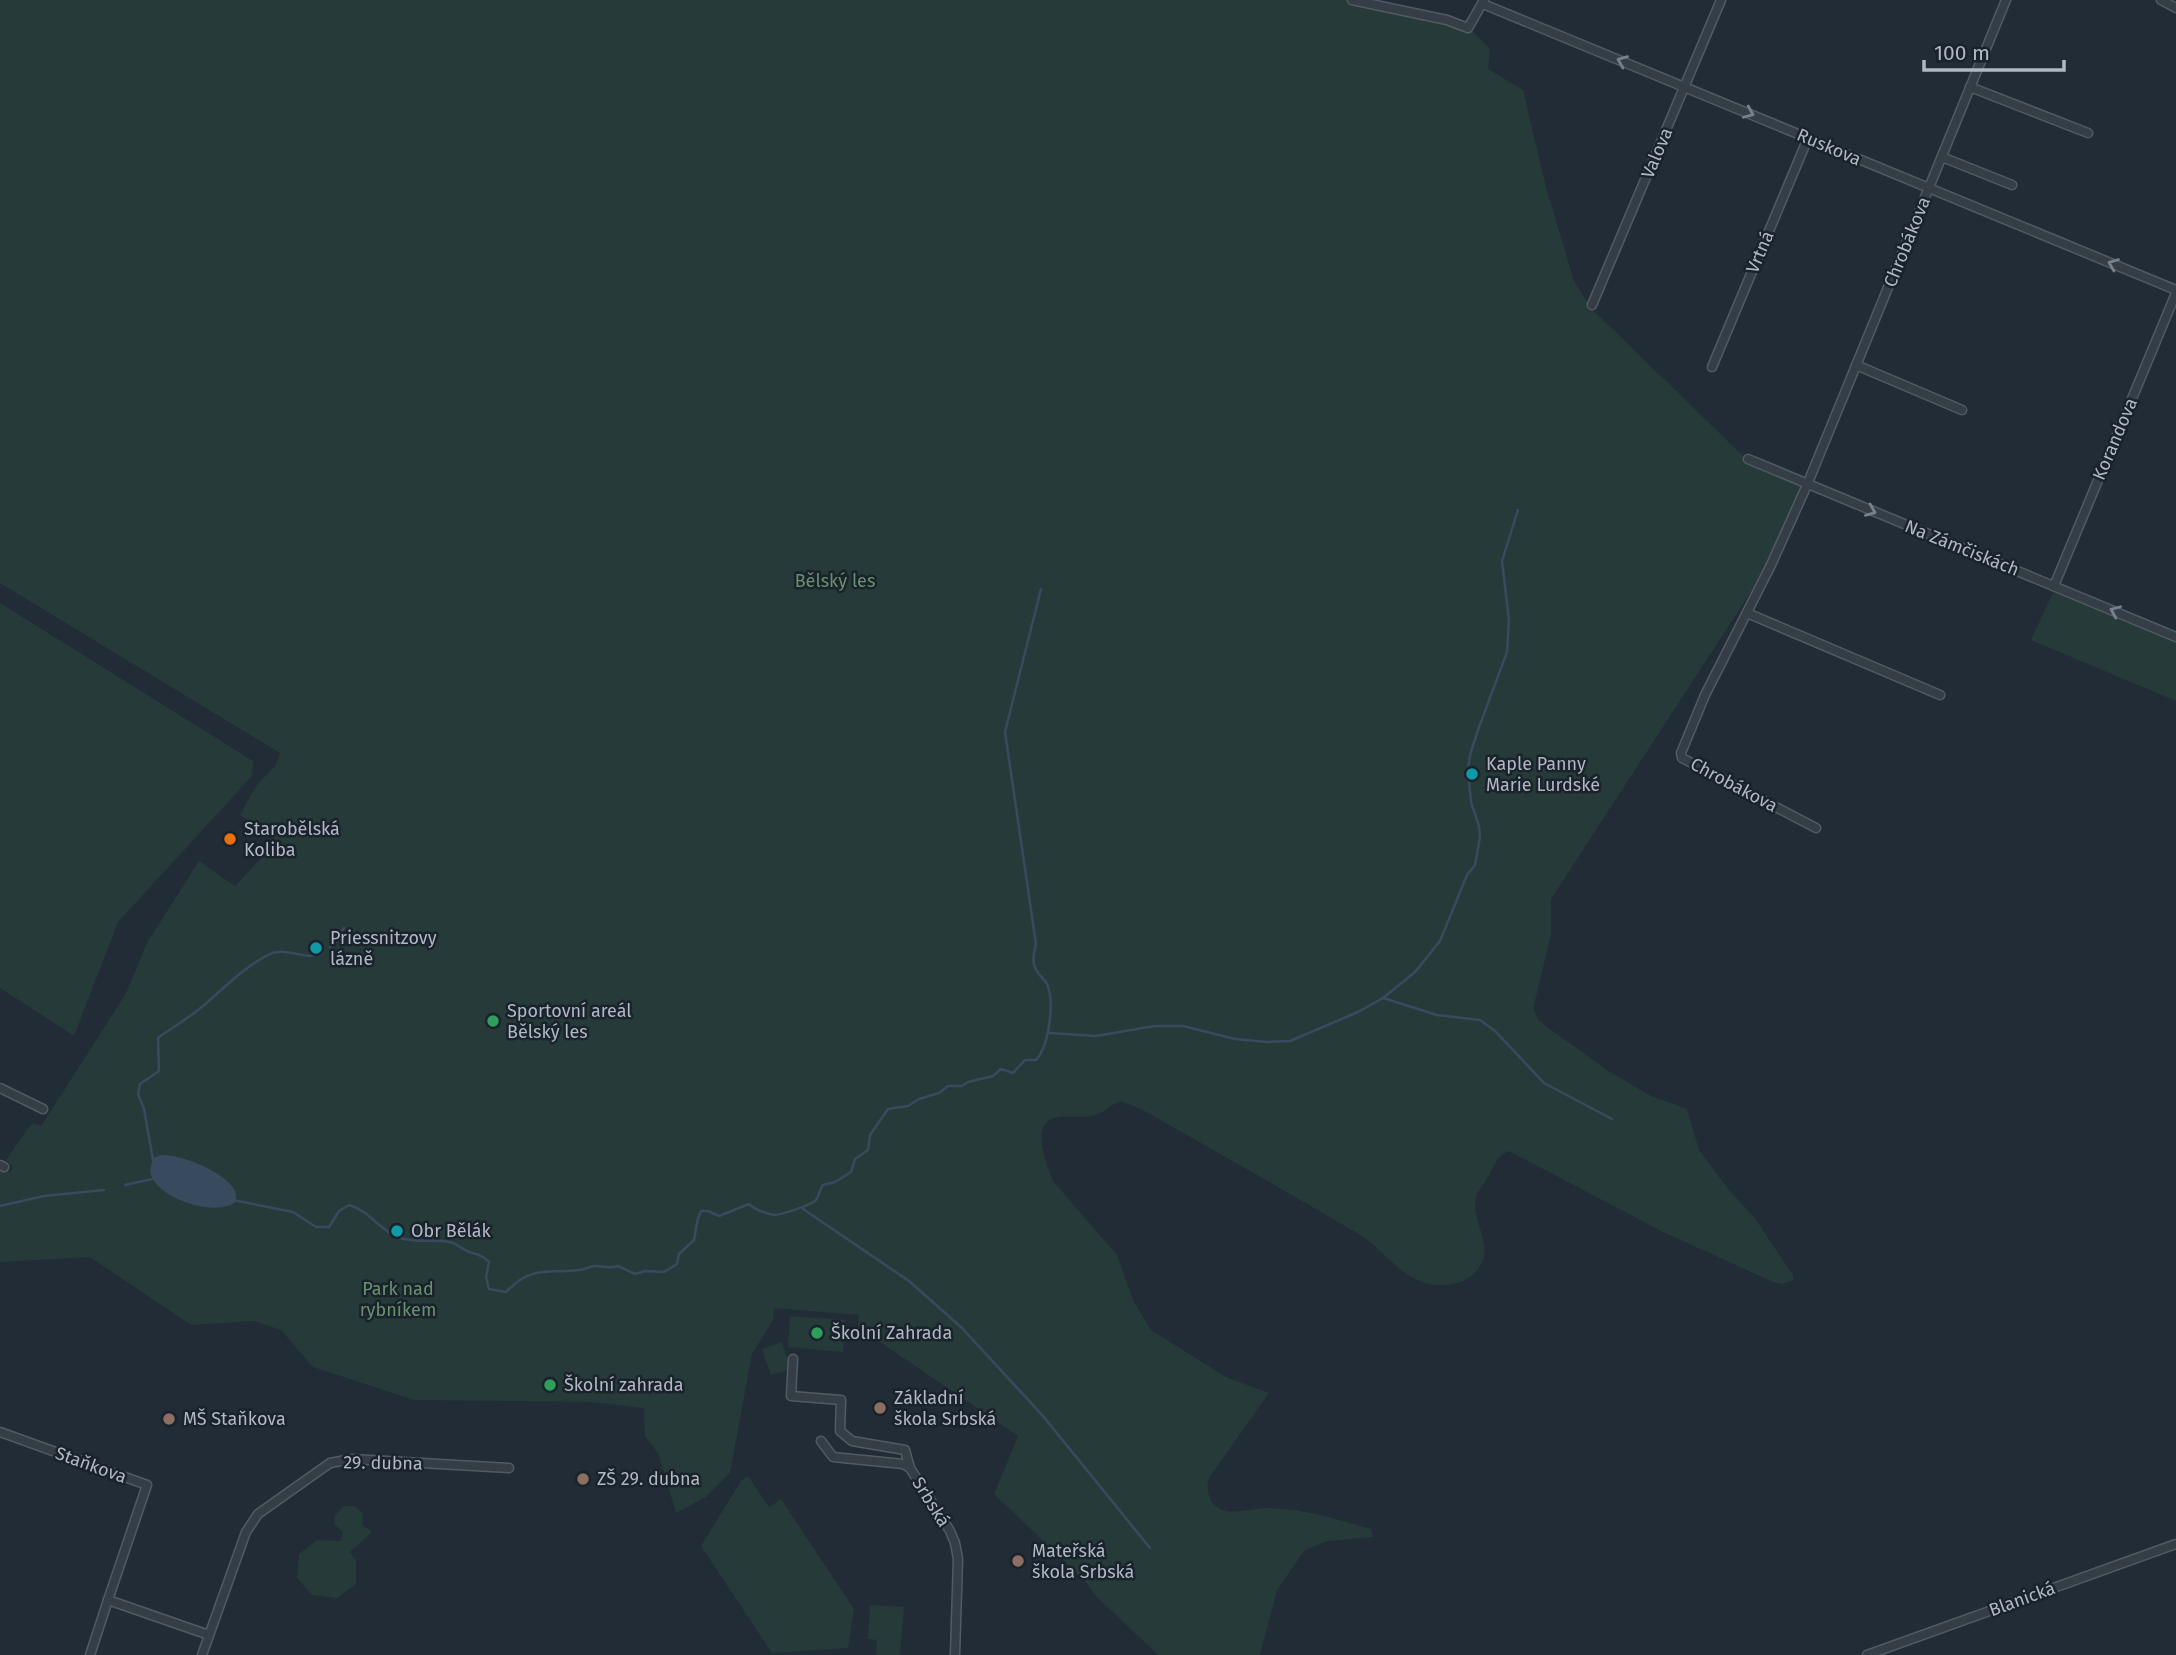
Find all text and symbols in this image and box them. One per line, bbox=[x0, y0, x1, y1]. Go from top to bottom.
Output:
scale bar bbox=[1924, 28, 2064, 72]
text: 100 m bbox=[1934, 40, 1990, 66]
one-way arrow bbox=[1617, 55, 1630, 69]
one-way arrow bbox=[1742, 105, 1754, 119]
street label: Valova bbox=[1637, 124, 1677, 182]
street label: Ruskova bbox=[1794, 124, 1864, 170]
street label: Chrobákova bbox=[1879, 194, 1935, 290]
street label: Vrtná bbox=[1741, 228, 1779, 276]
one-way arrow bbox=[2107, 258, 2120, 272]
street label: Korandova bbox=[2088, 395, 2142, 483]
one-way arrow bbox=[1864, 502, 1876, 516]
street label: Na Zámčiskách bbox=[1902, 515, 2022, 581]
park label: Bělský les bbox=[795, 570, 875, 592]
one-way arrow bbox=[2110, 606, 2122, 620]
place label: Kaple Panny Marie Lurdské bbox=[1486, 753, 1600, 796]
street label: Chrobákova bbox=[1687, 753, 1781, 817]
marker: Kaple Panny Marie Lurdské bbox=[1464, 766, 1480, 782]
place label: Starobělská Koliba bbox=[244, 818, 340, 861]
marker: Starobělská Koliba bbox=[222, 831, 238, 847]
place label: Priessnitzovy lázně bbox=[330, 927, 437, 970]
marker: Priessnitzovy lázně bbox=[308, 940, 324, 956]
place label: Sportovní areál Bělský les bbox=[507, 1000, 632, 1043]
marker: Sportovní areál Bělský les bbox=[485, 1013, 501, 1029]
place label: Obr Bělák bbox=[411, 1220, 492, 1242]
marker: Obr Bělák bbox=[389, 1223, 405, 1239]
park label: Park nad rybníkem bbox=[360, 1278, 436, 1321]
place label: Školní Zahrada bbox=[831, 1322, 952, 1344]
marker: Školní Zahrada bbox=[809, 1325, 825, 1341]
place label: Školní zahrada bbox=[564, 1374, 684, 1396]
marker: Školní zahrada bbox=[542, 1377, 558, 1393]
place label: Základní škola Srbská bbox=[894, 1387, 996, 1430]
marker: Základní škola Srbská bbox=[872, 1400, 888, 1416]
place label: MŠ Staňkova bbox=[183, 1408, 286, 1430]
marker: MŠ Staňkova bbox=[161, 1411, 177, 1427]
street label: Staňkova bbox=[52, 1442, 130, 1488]
street label: 29. dubna bbox=[343, 1451, 423, 1475]
place label: ZŠ 29. dubna bbox=[597, 1468, 700, 1490]
marker: ZŠ 29. dubna bbox=[575, 1471, 591, 1487]
street label: Srbská bbox=[907, 1473, 955, 1531]
place label: Mateřská škola Srbská bbox=[1032, 1540, 1134, 1583]
marker: Mateřská škola Srbská bbox=[1010, 1553, 1026, 1569]
street label: Blanická bbox=[1986, 1577, 2058, 1621]

